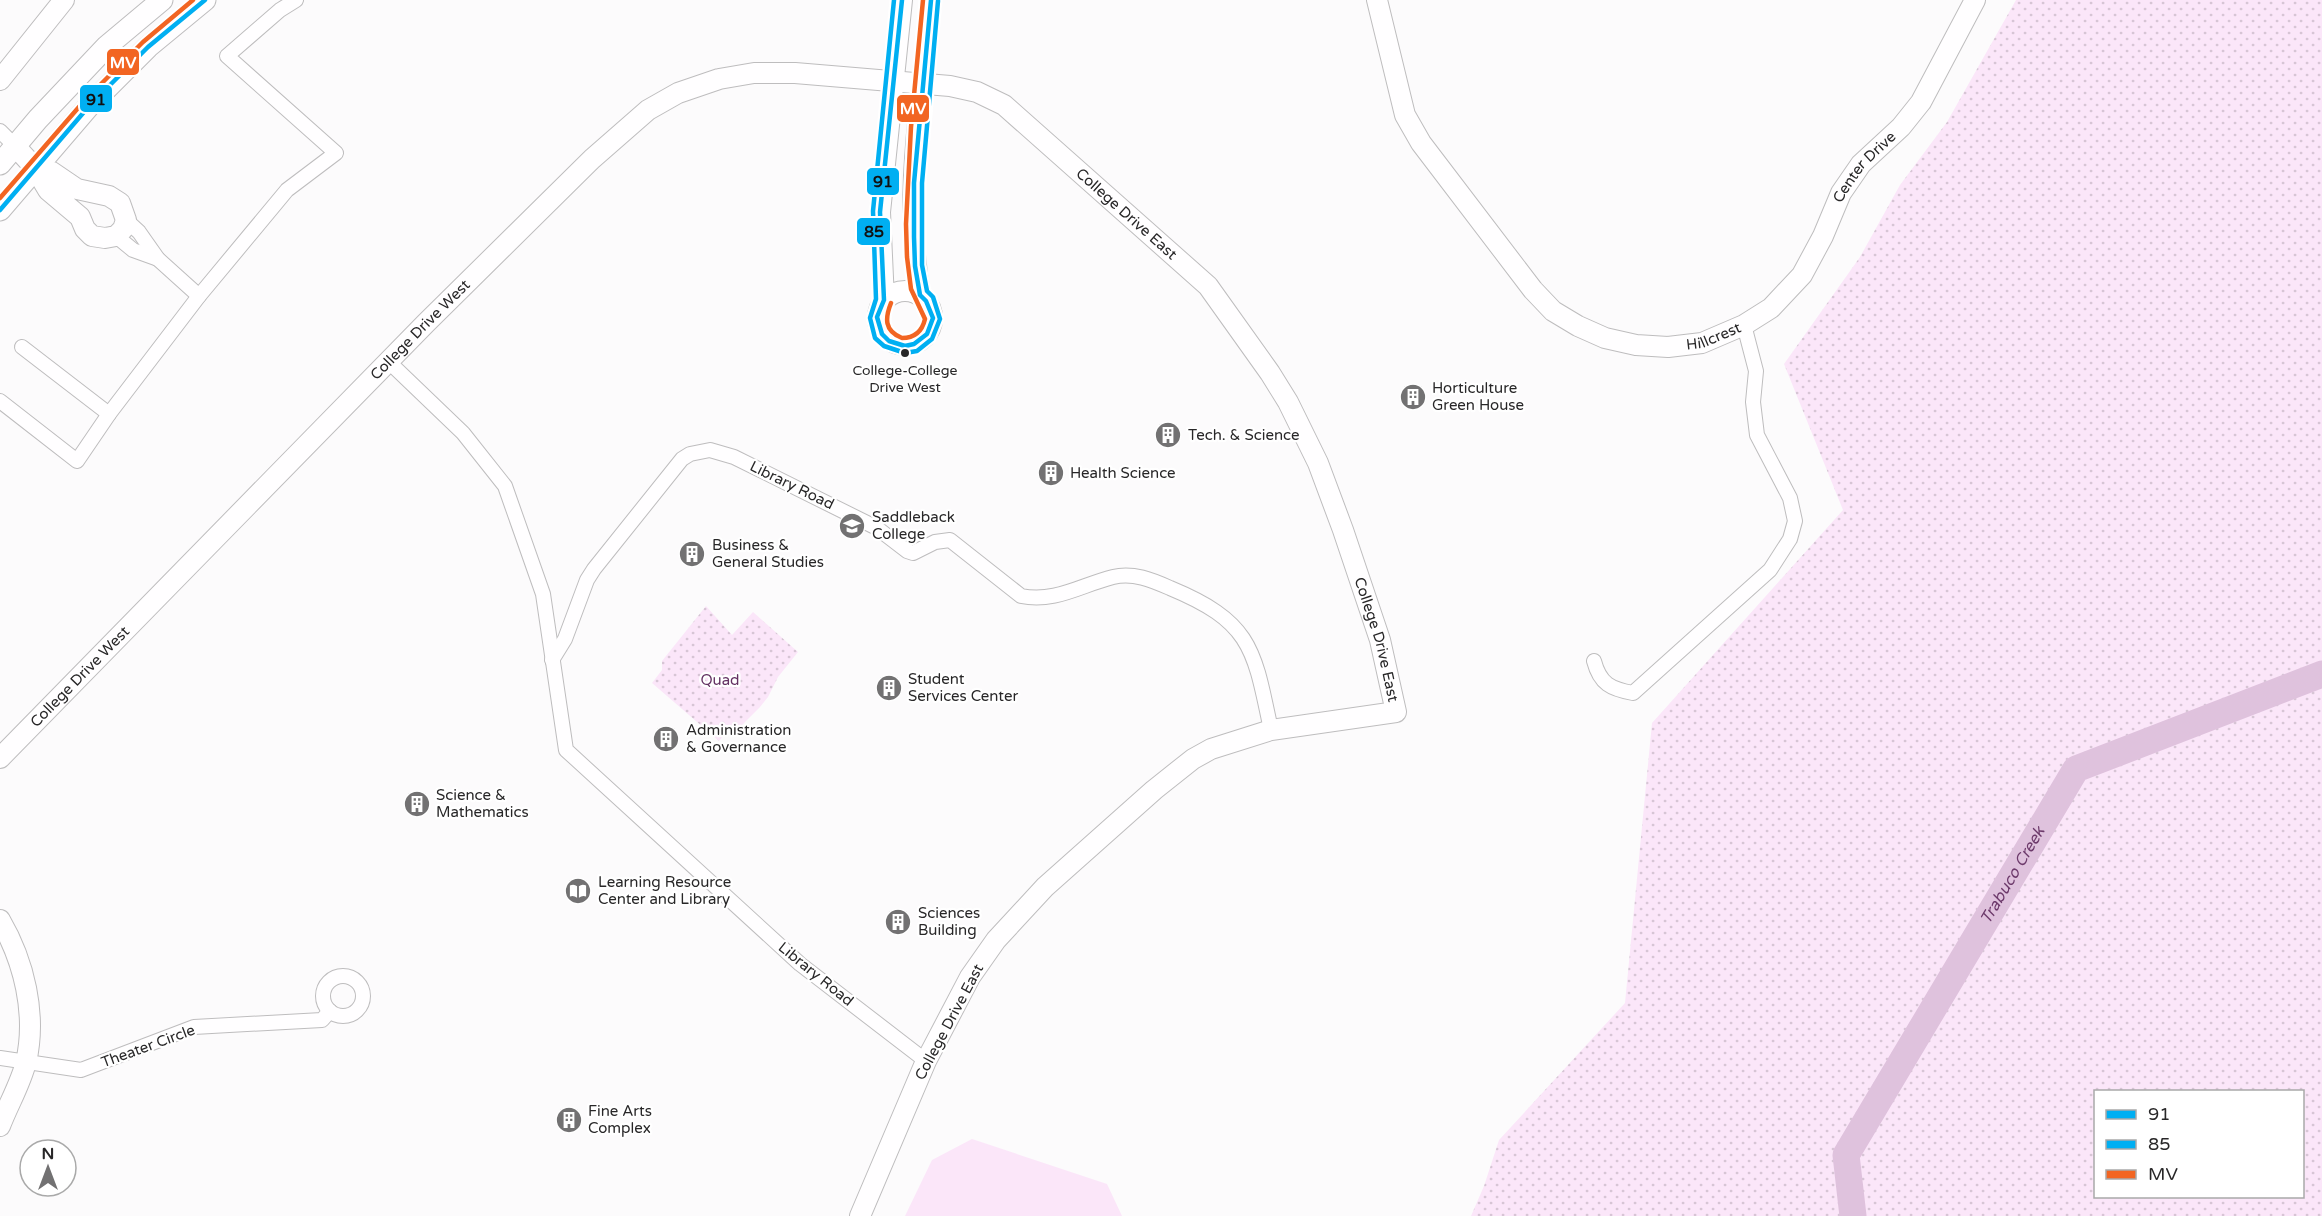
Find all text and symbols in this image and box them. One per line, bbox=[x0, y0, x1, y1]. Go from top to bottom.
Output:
line badge: MV bbox=[106, 48, 140, 76]
text: MV bbox=[110, 53, 137, 73]
line badge: 91 bbox=[79, 84, 113, 113]
text: 91 bbox=[86, 90, 106, 110]
line badge: MV bbox=[896, 94, 930, 123]
text: MV bbox=[900, 99, 927, 119]
street label: Center Drive bbox=[1829, 128, 1899, 205]
street label: College Drive East bbox=[1072, 164, 1181, 263]
line badge: 91 bbox=[866, 167, 900, 196]
text: 91 bbox=[873, 172, 893, 192]
line badge: 85 bbox=[856, 217, 891, 246]
text: 85 bbox=[864, 222, 884, 242]
street label: College Drive West bbox=[367, 276, 474, 383]
street label: Hillcrest bbox=[1685, 318, 1744, 354]
marker: College-College Drive West bbox=[899, 347, 911, 359]
place label: College-College Drive West bbox=[852, 362, 958, 396]
place label: Horticulture Green House bbox=[1432, 379, 1524, 414]
building icon: Horticulture Green House bbox=[1398, 382, 1428, 412]
building icon: Tech. & Science bbox=[1153, 420, 1183, 450]
place label: Tech. & Science bbox=[1188, 426, 1300, 444]
street label: Library Road bbox=[747, 457, 837, 513]
building icon: Health Science bbox=[1036, 458, 1066, 488]
place label: Health Science bbox=[1070, 464, 1176, 482]
place label: Saddleback College bbox=[872, 508, 955, 543]
school or university icon: Saddleback College bbox=[837, 511, 867, 541]
place label: Business & General Studies bbox=[712, 536, 824, 571]
building icon: Business & General Studies bbox=[677, 539, 707, 569]
street label: College Drive East bbox=[1351, 575, 1403, 704]
street label: College Drive West bbox=[26, 622, 133, 731]
place label: Student Services Center bbox=[908, 670, 1018, 705]
park label: Quad bbox=[700, 671, 740, 689]
building icon: Student Services Center bbox=[874, 673, 904, 703]
place label: Administration & Governance bbox=[686, 721, 791, 756]
building icon: Administration & Governance bbox=[651, 724, 681, 754]
place label: Science & Mathematics bbox=[436, 786, 529, 821]
building icon: Science & Mathematics bbox=[402, 789, 432, 819]
water label: Trabuco Creek bbox=[1976, 822, 2050, 928]
place label: Learning Resource Center and Library bbox=[598, 873, 731, 908]
library icon: Learning Resource Center and Library bbox=[563, 876, 593, 906]
place label: Sciences Building bbox=[918, 904, 980, 939]
building icon: Sciences Building bbox=[883, 907, 913, 937]
street label: Library Road bbox=[775, 938, 857, 1010]
street label: College Drive East bbox=[911, 961, 987, 1083]
street label: Theater Circle bbox=[99, 1021, 197, 1071]
legend bbox=[2094, 1090, 2304, 1198]
place label: Fine Arts Complex bbox=[588, 1102, 652, 1137]
text: 91 bbox=[2148, 1103, 2171, 1125]
building icon: Fine Arts Complex bbox=[554, 1105, 584, 1135]
text: 85 bbox=[2148, 1133, 2171, 1155]
north arrow bbox=[18, 1138, 78, 1198]
text: N bbox=[42, 1144, 54, 1164]
text: MV bbox=[2148, 1163, 2178, 1185]

